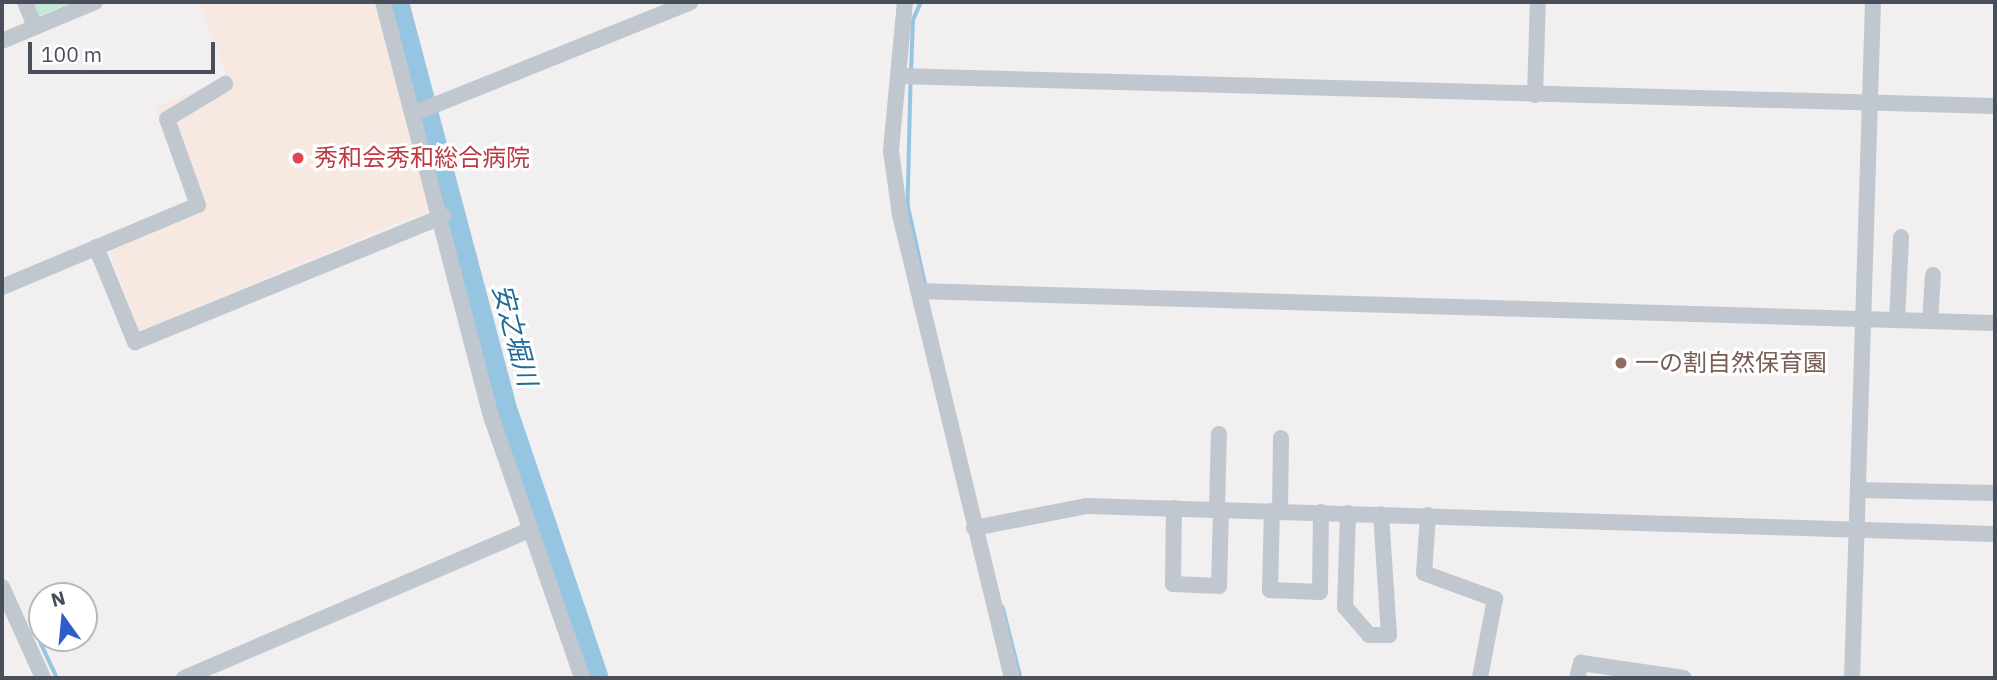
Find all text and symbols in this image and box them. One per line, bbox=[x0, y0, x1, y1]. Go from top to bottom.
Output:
scale bar bbox=[32, 28, 219, 72]
text: 100 m bbox=[41, 40, 102, 68]
place label: 秀和会秀和総合病院 bbox=[314, 144, 530, 172]
marker: 秀和会秀和総合病院 bbox=[288, 148, 308, 168]
water label: 安之堀川 bbox=[486, 281, 544, 389]
place label: 一の割自然保育園 bbox=[1635, 349, 1827, 377]
marker: 一の割自然保育園 bbox=[1613, 355, 1629, 371]
north arrow bbox=[28, 582, 98, 652]
text: N bbox=[48, 585, 68, 612]

